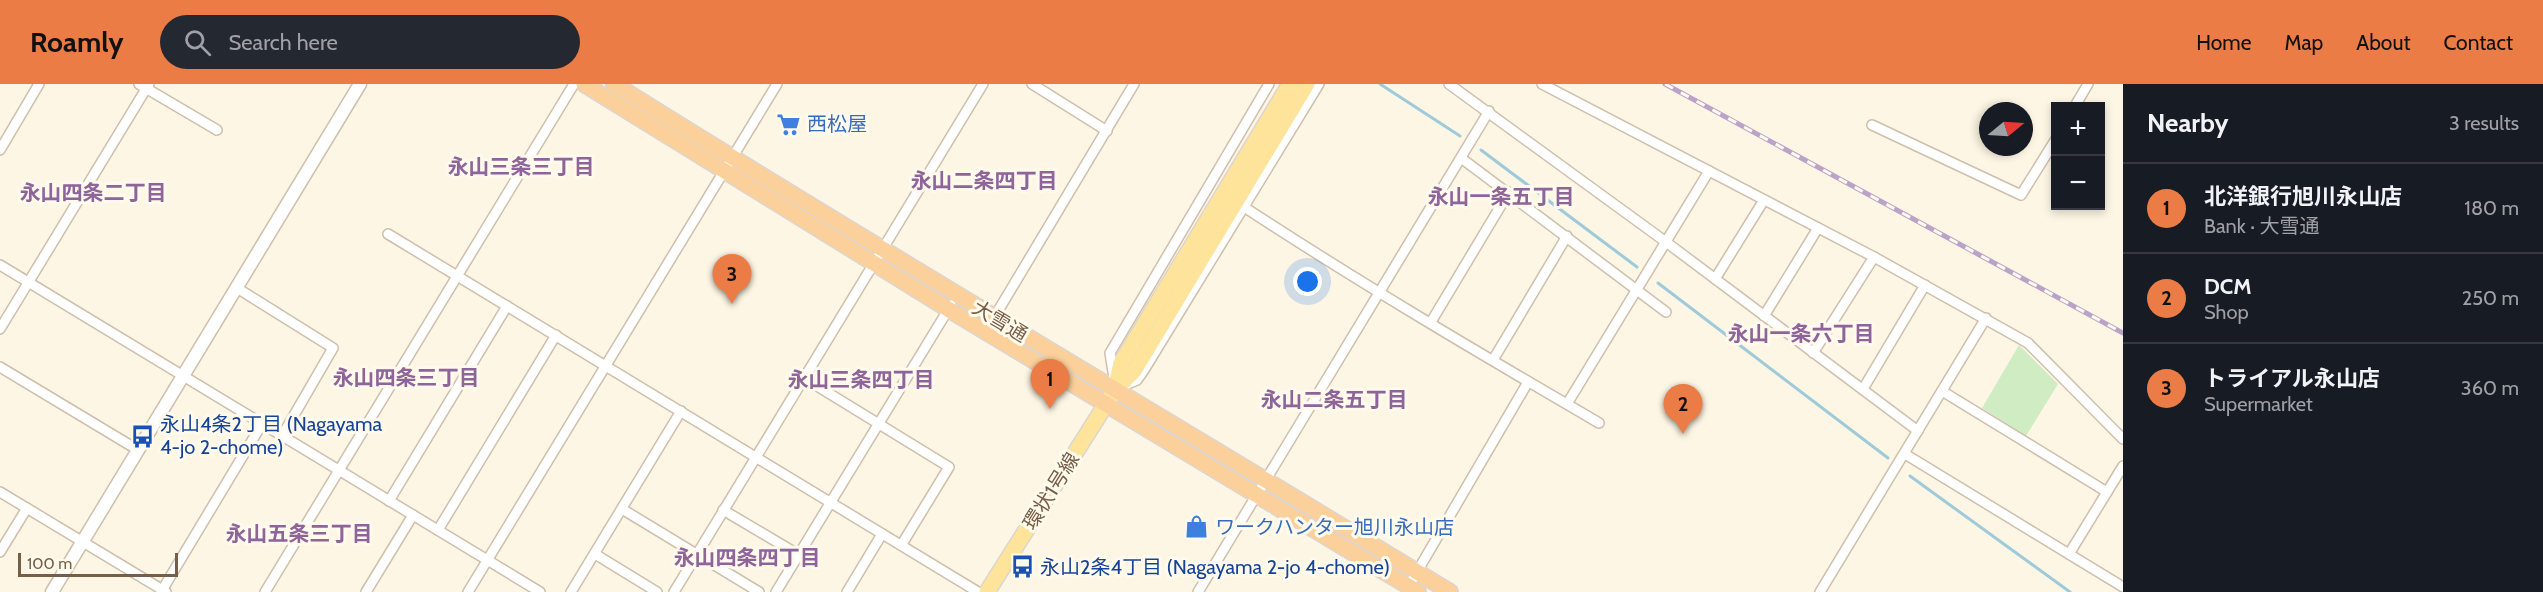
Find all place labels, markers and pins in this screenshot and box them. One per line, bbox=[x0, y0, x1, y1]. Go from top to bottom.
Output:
supermarket icon: 西松屋 bbox=[776, 111, 802, 137]
place label: 西松屋 bbox=[807, 112, 867, 136]
pin: 3 bbox=[712, 254, 752, 304]
pin: 1 bbox=[1030, 360, 1070, 409]
pin: 2 bbox=[1664, 384, 1702, 434]
place label: 永山4条2丁目 (Nagayama 4-jo 2-chome) bbox=[160, 412, 383, 459]
bus stop icon: 永山4条2丁目 (Nagayama 4-jo 2-chome) bbox=[129, 423, 155, 449]
shop icon: ワークハンター旭川永山店 bbox=[1184, 514, 1210, 540]
place label: ワークハンター旭川永山店 bbox=[1215, 515, 1454, 539]
bus stop icon: 永山2条4丁目 (Nagayama 2-jo 4-chome) bbox=[1009, 554, 1035, 580]
place label: 永山2条4丁目 (Nagayama 2-jo 4-chome) bbox=[1040, 555, 1390, 579]

